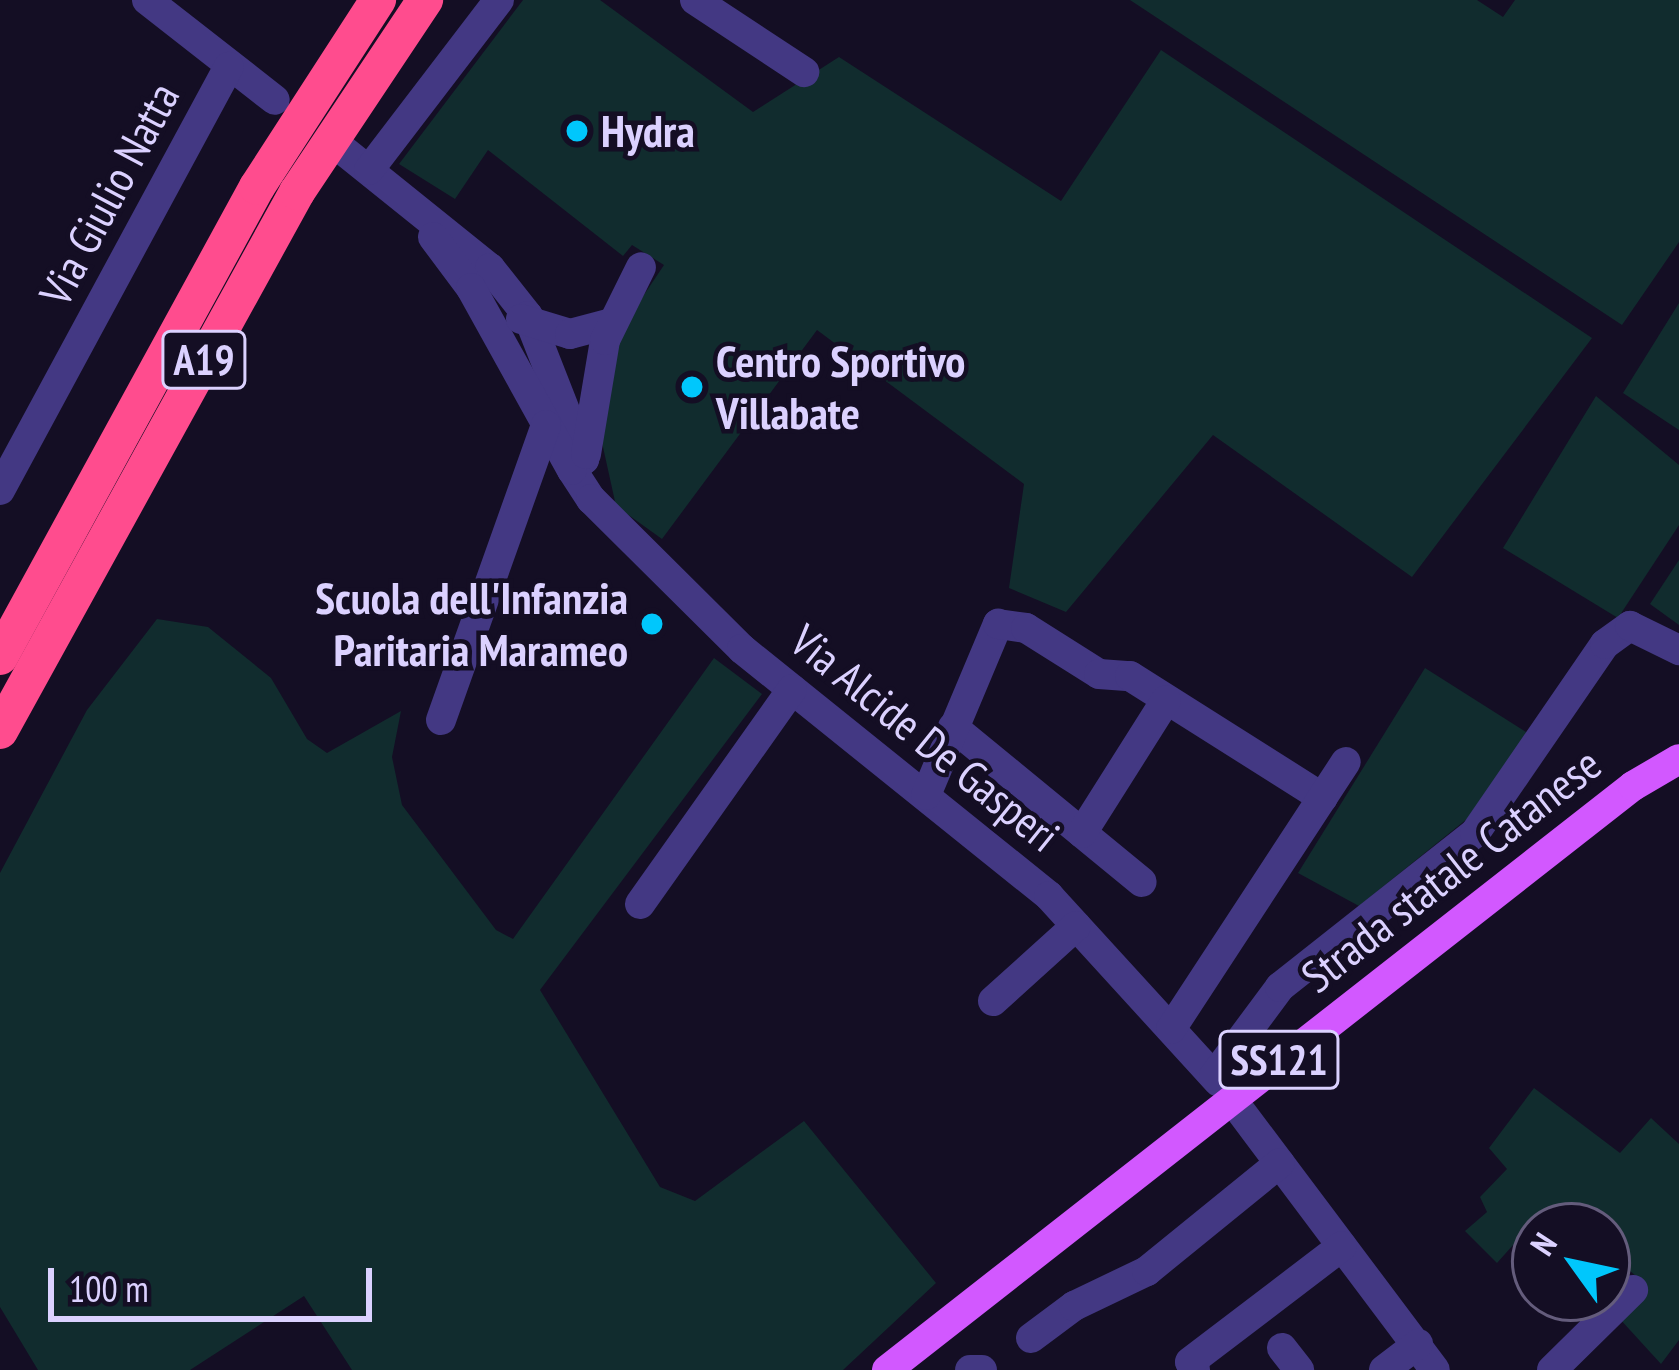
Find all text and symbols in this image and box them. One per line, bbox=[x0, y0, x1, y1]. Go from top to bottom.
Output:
street label: Via Giulio Natta bbox=[28, 74, 190, 314]
place label: Hydra bbox=[601, 104, 695, 158]
marker: Hydra bbox=[564, 118, 590, 144]
road number: A19 bbox=[159, 324, 249, 396]
place label: Centro Sportivo Villabate bbox=[716, 334, 965, 440]
marker: Centro Sportivo Villabate bbox=[679, 374, 705, 400]
place label: Scuola dell'Infanzia Paritaria Marameo bbox=[315, 571, 628, 677]
marker: Scuola dell'Infanzia Paritaria Marameo bbox=[639, 611, 665, 637]
street label: Via Alcide De Gasperi bbox=[780, 613, 1070, 863]
street label: Strada statale Catanese bbox=[1291, 737, 1611, 1003]
road number: SS121 bbox=[1216, 1024, 1342, 1096]
north arrow bbox=[1511, 1202, 1631, 1322]
text: N bbox=[1520, 1225, 1566, 1263]
scale bar bbox=[54, 1244, 378, 1318]
text: 100 m bbox=[69, 1265, 149, 1312]

